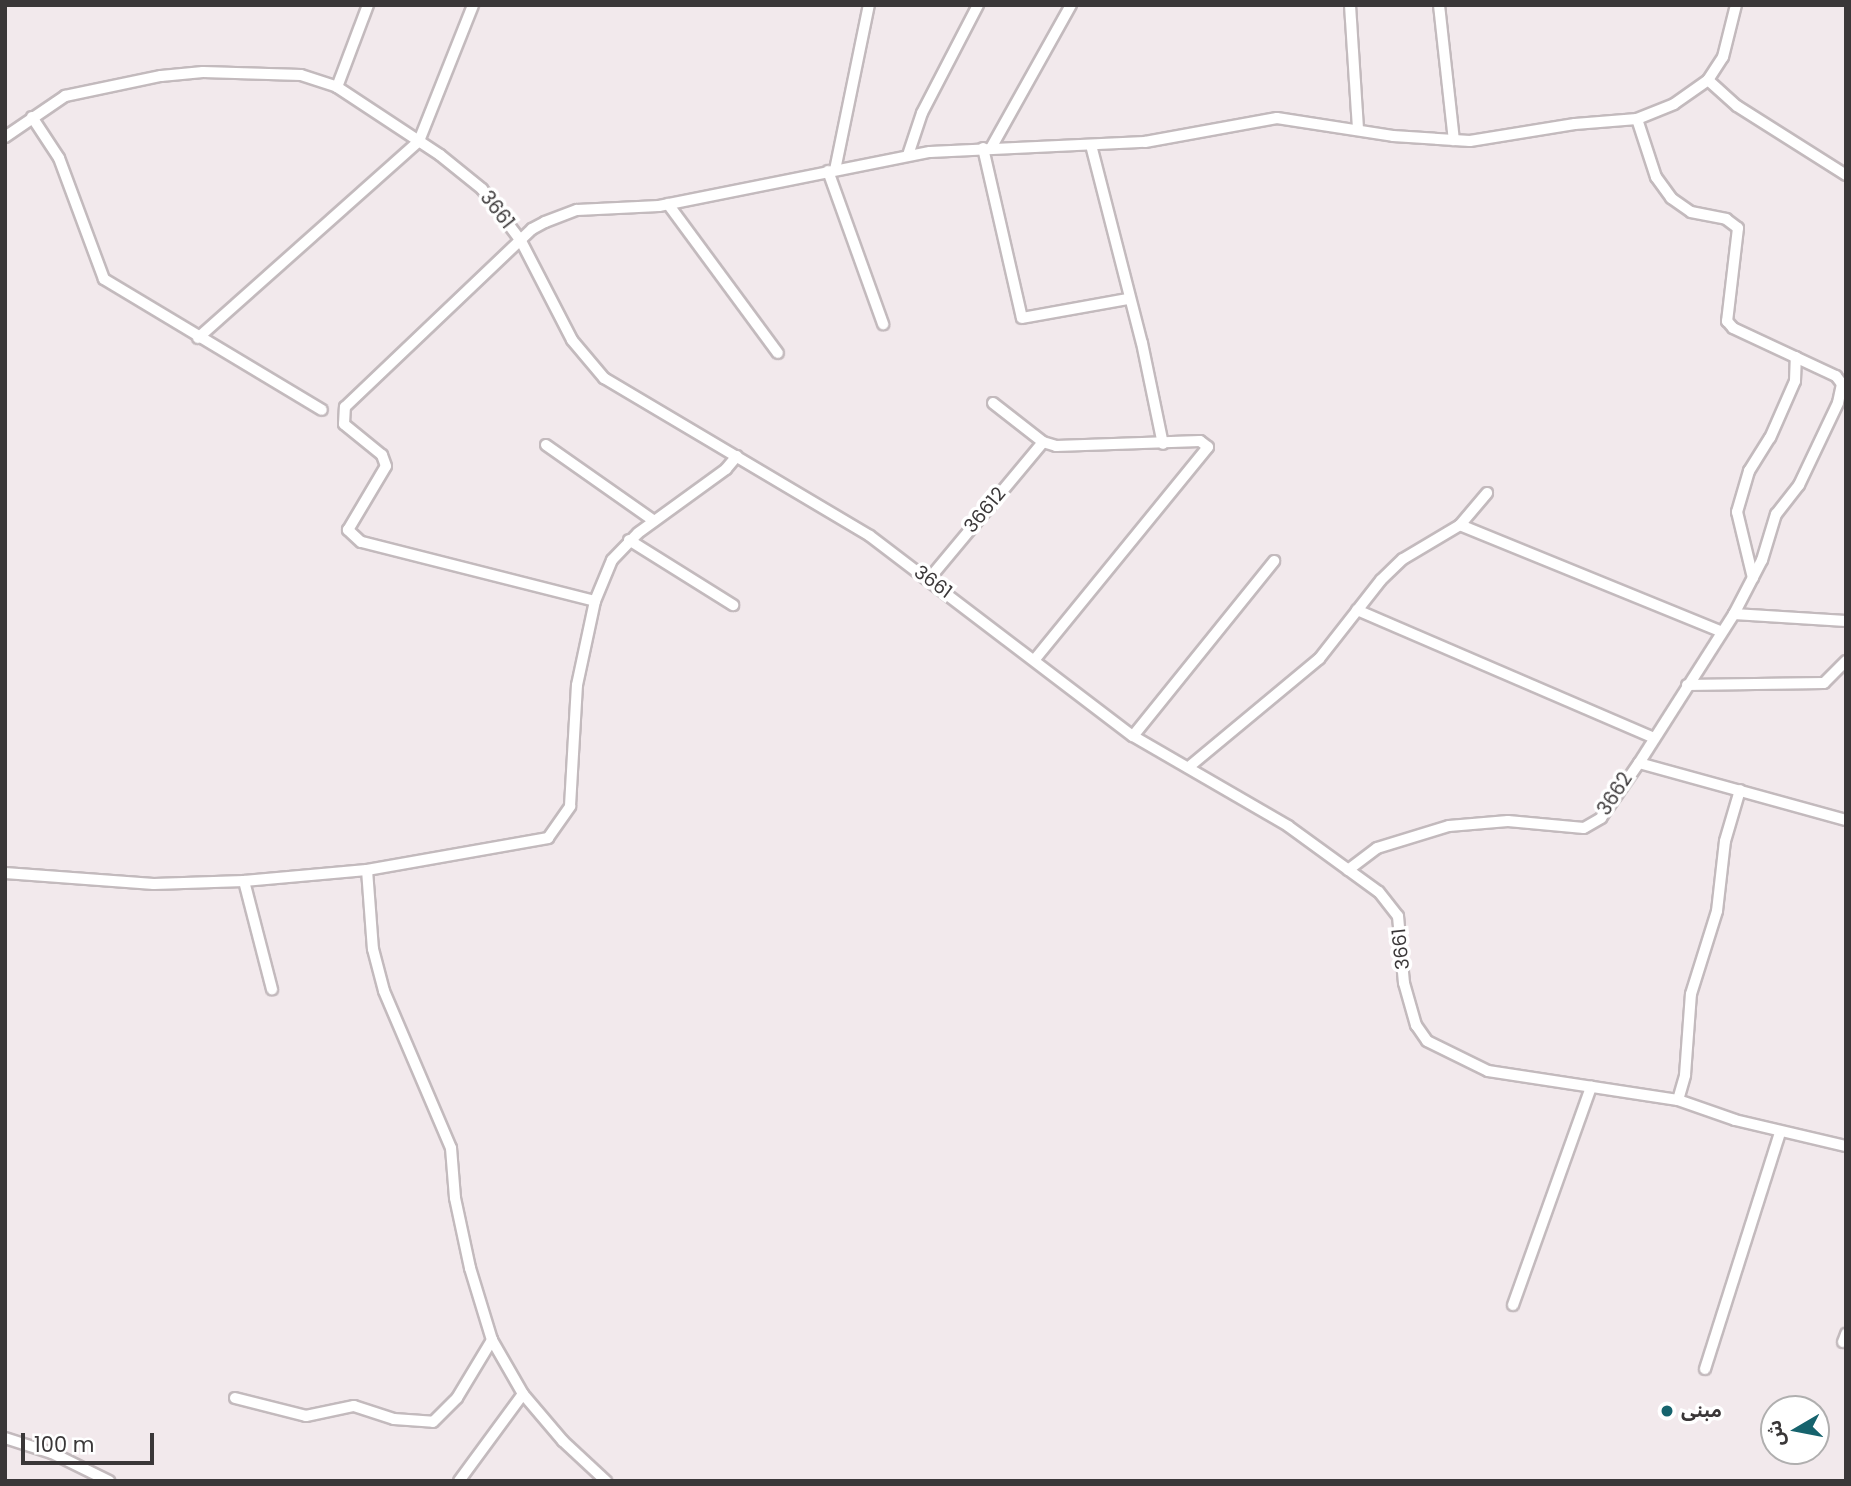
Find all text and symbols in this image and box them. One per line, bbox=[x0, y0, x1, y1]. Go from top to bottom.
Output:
street label: 3661 bbox=[475, 187, 519, 233]
street label: 36612 bbox=[959, 483, 1011, 537]
street label: 3661 bbox=[910, 561, 956, 603]
street label: 3662 bbox=[1593, 768, 1637, 820]
street label: 3661 bbox=[1387, 927, 1415, 971]
north arrow bbox=[1760, 1395, 1830, 1465]
place label: مبنى bbox=[1681, 1400, 1722, 1422]
marker: مبنى bbox=[1659, 1403, 1675, 1419]
text: ش bbox=[1760, 1418, 1791, 1449]
scale bar bbox=[24, 1420, 158, 1464]
text: 100 m bbox=[34, 1430, 94, 1459]

